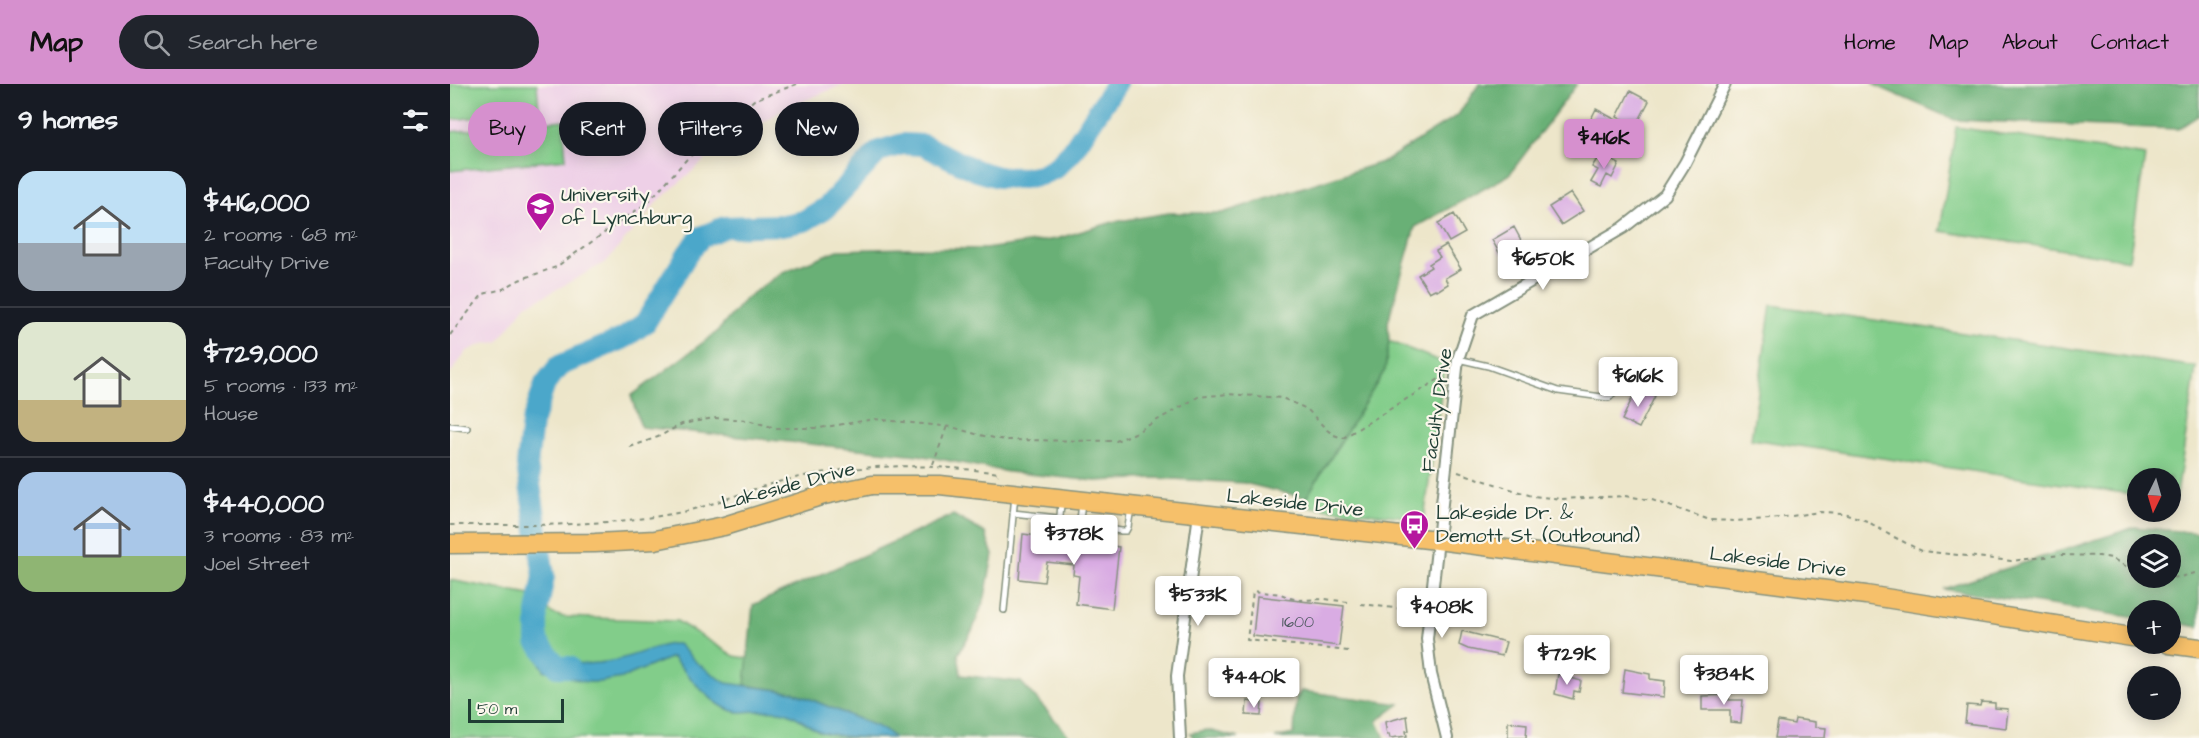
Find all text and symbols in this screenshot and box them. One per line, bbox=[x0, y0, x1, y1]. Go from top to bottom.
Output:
search box bbox=[119, 15, 539, 69]
text: Map bbox=[30, 23, 83, 62]
icon: search bbox=[140, 26, 173, 59]
text: Search here bbox=[188, 27, 318, 58]
text: Home bbox=[1844, 28, 1896, 57]
text: Map bbox=[1929, 28, 1969, 57]
text: About bbox=[2002, 28, 2058, 57]
text: Contact bbox=[2091, 28, 2169, 57]
text: 9 homes bbox=[18, 102, 118, 138]
chip: Buy bbox=[468, 102, 547, 156]
chip: Rent bbox=[559, 102, 646, 156]
chip: Filters bbox=[658, 102, 763, 156]
chip: New bbox=[775, 102, 859, 156]
icon: filters bbox=[399, 104, 432, 137]
pin: $416K bbox=[1562, 119, 1646, 170]
text: $416K bbox=[1578, 124, 1630, 152]
place label: University of Lynchburg bbox=[561, 181, 692, 233]
text: $416,000 bbox=[204, 185, 310, 221]
school or university icon: University of Lynchburg bbox=[524, 190, 556, 232]
icon: home bbox=[66, 195, 138, 267]
text: 2 rooms · 68 m² bbox=[204, 221, 358, 249]
pin: $650K bbox=[1501, 240, 1585, 291]
text: $650K bbox=[1512, 245, 1574, 273]
text: Faculty Drive bbox=[204, 249, 329, 277]
text: $729,000 bbox=[204, 336, 318, 372]
icon: home bbox=[66, 346, 138, 418]
street label: Faculty Drive bbox=[1414, 346, 1461, 474]
pin: $616K bbox=[1596, 357, 1680, 408]
text: $616K bbox=[1613, 362, 1663, 390]
text: 5 rooms · 133 m² bbox=[204, 372, 358, 400]
text: House bbox=[204, 400, 258, 428]
street label: Lakeside Drive bbox=[718, 455, 858, 517]
north arrow bbox=[2127, 468, 2181, 522]
map controls bbox=[2127, 468, 2181, 720]
street label: Lakeside Drive bbox=[1225, 482, 1365, 524]
text: $440,000 bbox=[204, 486, 324, 522]
icon: home bbox=[66, 496, 138, 568]
place label: Lakeside Dr. & Demott St. (Outbound) bbox=[1436, 499, 1640, 550]
bus stop icon: Lakeside Dr. & Demott St. (Outbound) bbox=[1399, 508, 1431, 550]
pin: $378K bbox=[1032, 515, 1116, 566]
text: $378K bbox=[1045, 520, 1103, 548]
text: 3 rooms · 83 m² bbox=[204, 522, 354, 550]
button: layers bbox=[2127, 534, 2181, 588]
street label: Lakeside Drive bbox=[1708, 540, 1848, 584]
text: Joel Street bbox=[204, 550, 310, 578]
pin: $533K bbox=[1156, 576, 1240, 627]
text: $533K bbox=[1169, 581, 1227, 609]
pin: $408K bbox=[1400, 588, 1484, 639]
text: $408K bbox=[1411, 593, 1473, 621]
button: + bbox=[2127, 600, 2181, 654]
house number: 1600 bbox=[1282, 611, 1314, 633]
pin: $729K bbox=[1525, 635, 1609, 686]
text: $729K bbox=[1538, 640, 1596, 668]
pin: $384K bbox=[1682, 655, 1766, 706]
pin: $440K bbox=[1212, 658, 1296, 709]
text: $384K bbox=[1694, 660, 1754, 688]
text: $440K bbox=[1222, 663, 1286, 691]
button: − bbox=[2127, 666, 2181, 720]
scale bar bbox=[468, 696, 564, 724]
text: 50 m bbox=[477, 698, 517, 720]

